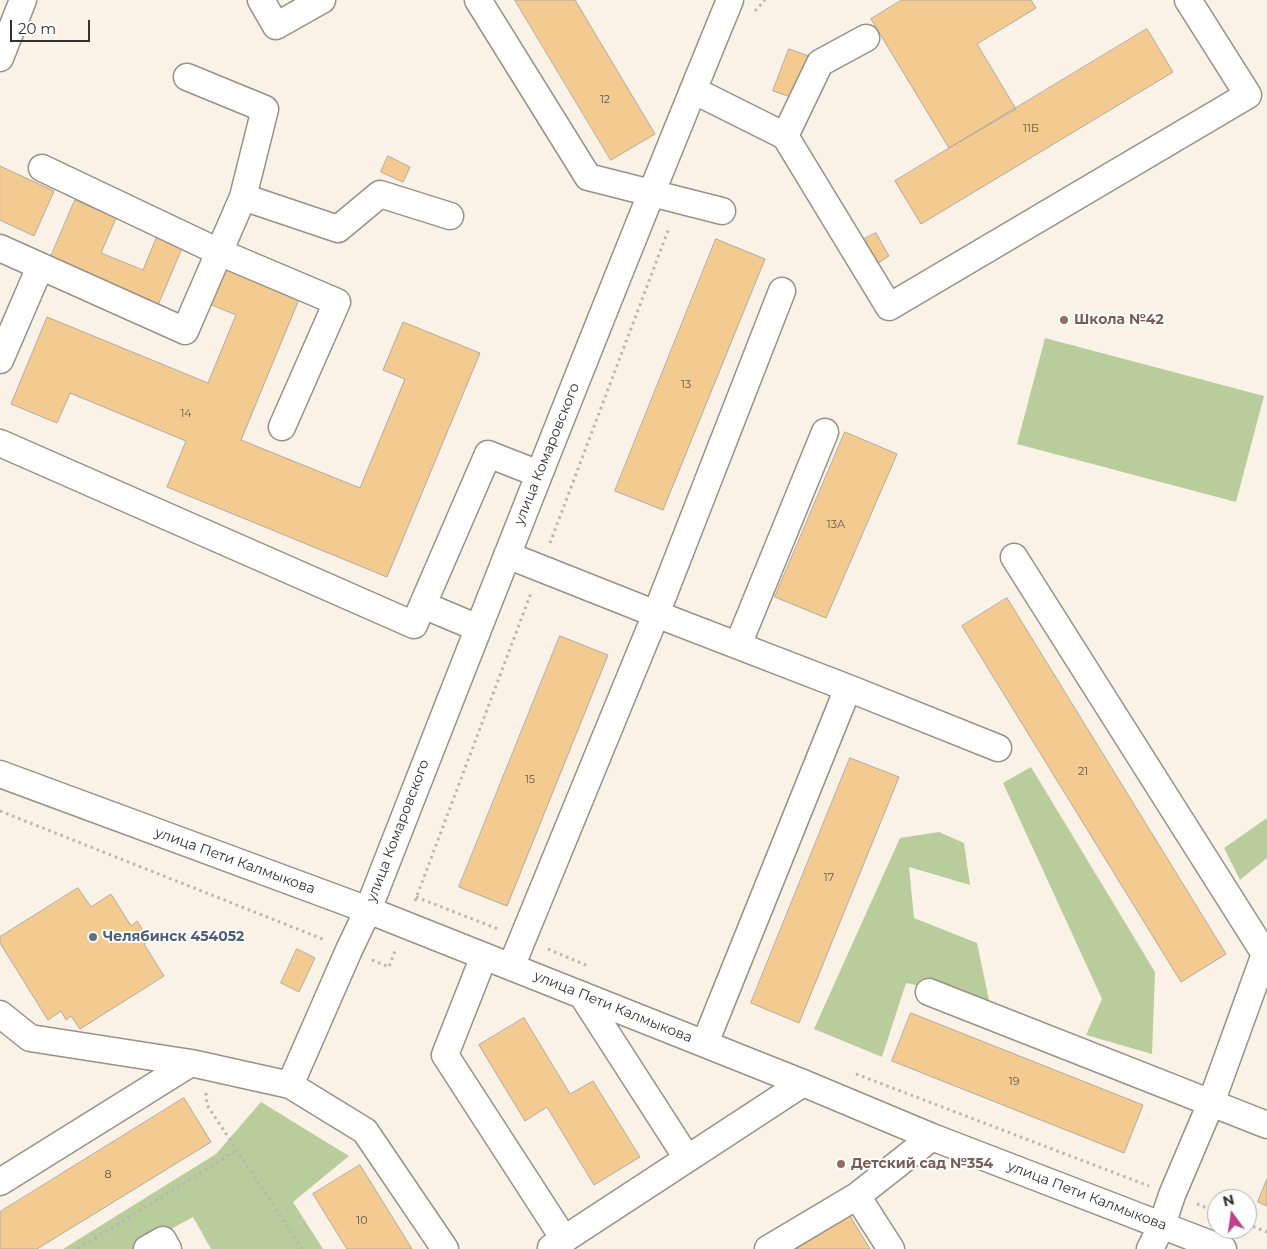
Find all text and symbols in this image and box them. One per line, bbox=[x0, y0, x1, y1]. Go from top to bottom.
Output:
scale bar bbox=[12, 10, 92, 42]
text: 20 m bbox=[18, 19, 56, 38]
house number: 12 bbox=[600, 93, 610, 107]
house number: 11Б bbox=[1023, 122, 1039, 136]
place label: Школа №42 bbox=[1074, 312, 1164, 328]
marker: Школа №42 bbox=[1058, 314, 1070, 326]
house number: 13 bbox=[681, 378, 691, 392]
street label: улица Комаровского bbox=[511, 380, 583, 528]
house number: 14 bbox=[180, 407, 192, 421]
house number: 13А bbox=[827, 518, 845, 532]
street label: улица Комаровского bbox=[363, 757, 433, 905]
house number: 21 bbox=[1078, 765, 1088, 779]
house number: 15 bbox=[525, 773, 535, 787]
street label: улица Пети Калмыкова bbox=[153, 824, 317, 898]
house number: 17 bbox=[824, 871, 834, 885]
place label: Челябинск 454052 bbox=[103, 929, 244, 945]
marker: Челябинск 454052 bbox=[87, 931, 99, 943]
street label: улица Пети Калмыкова bbox=[531, 967, 695, 1047]
house number: 19 bbox=[1009, 1075, 1019, 1089]
place label: Детский сад №354 bbox=[851, 1156, 993, 1172]
marker: Детский сад №354 bbox=[835, 1158, 847, 1170]
street label: улица Пети Калмыкова bbox=[1005, 1158, 1169, 1234]
house number: 8 bbox=[104, 1168, 112, 1182]
north arrow bbox=[1207, 1189, 1257, 1239]
text: N bbox=[1221, 1190, 1236, 1211]
house number: 10 bbox=[356, 1214, 368, 1228]

